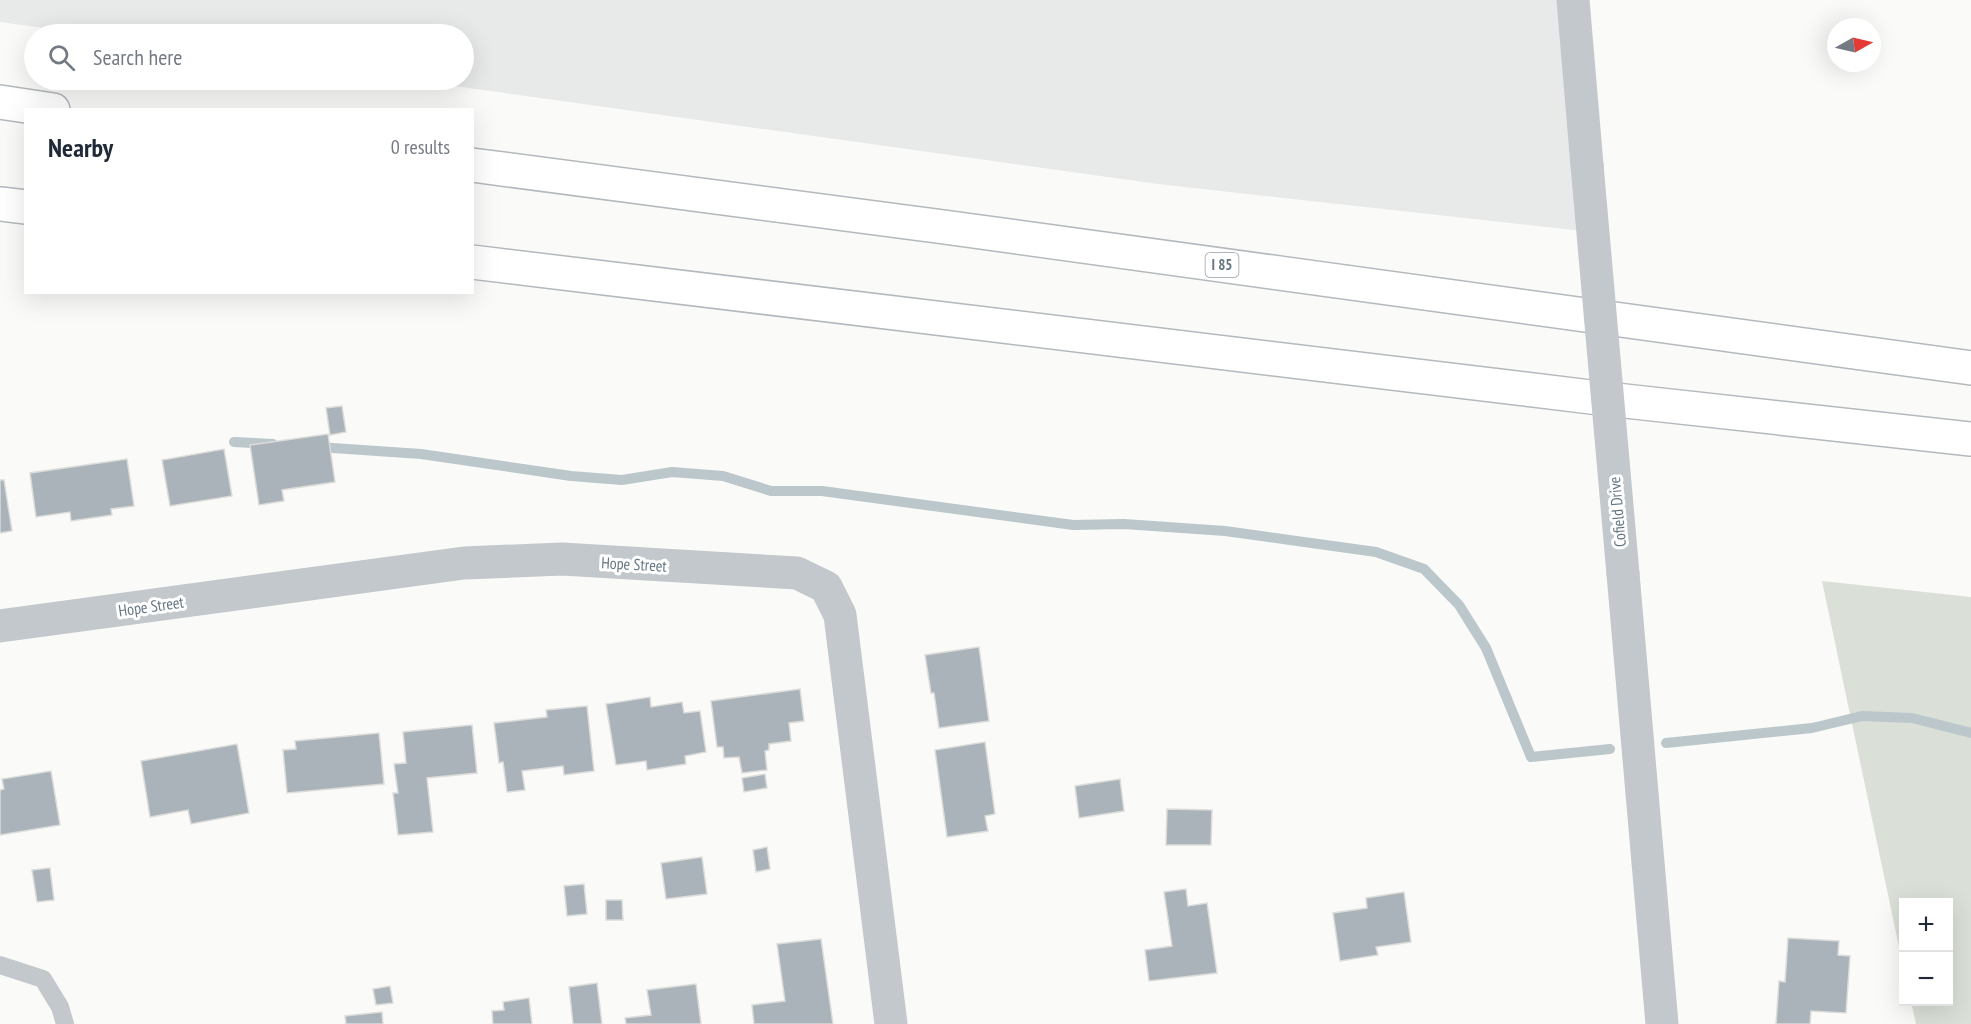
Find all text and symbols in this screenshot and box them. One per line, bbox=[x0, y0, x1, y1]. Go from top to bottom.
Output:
north arrow bbox=[1827, 18, 1881, 72]
search box bbox=[24, 24, 474, 90]
icon: search bbox=[45, 41, 78, 74]
text: Search here bbox=[93, 43, 182, 71]
text: Nearby bbox=[48, 131, 113, 164]
text: 0 results bbox=[391, 134, 450, 160]
road number: I 85 bbox=[1206, 253, 1238, 277]
street label: Cofield Drive bbox=[1604, 476, 1630, 548]
street label: Hope Street bbox=[601, 552, 668, 576]
street label: Hope Street bbox=[117, 591, 185, 620]
map controls bbox=[1899, 898, 1953, 1006]
button: + bbox=[1899, 898, 1953, 952]
button: − bbox=[1899, 952, 1953, 1006]

